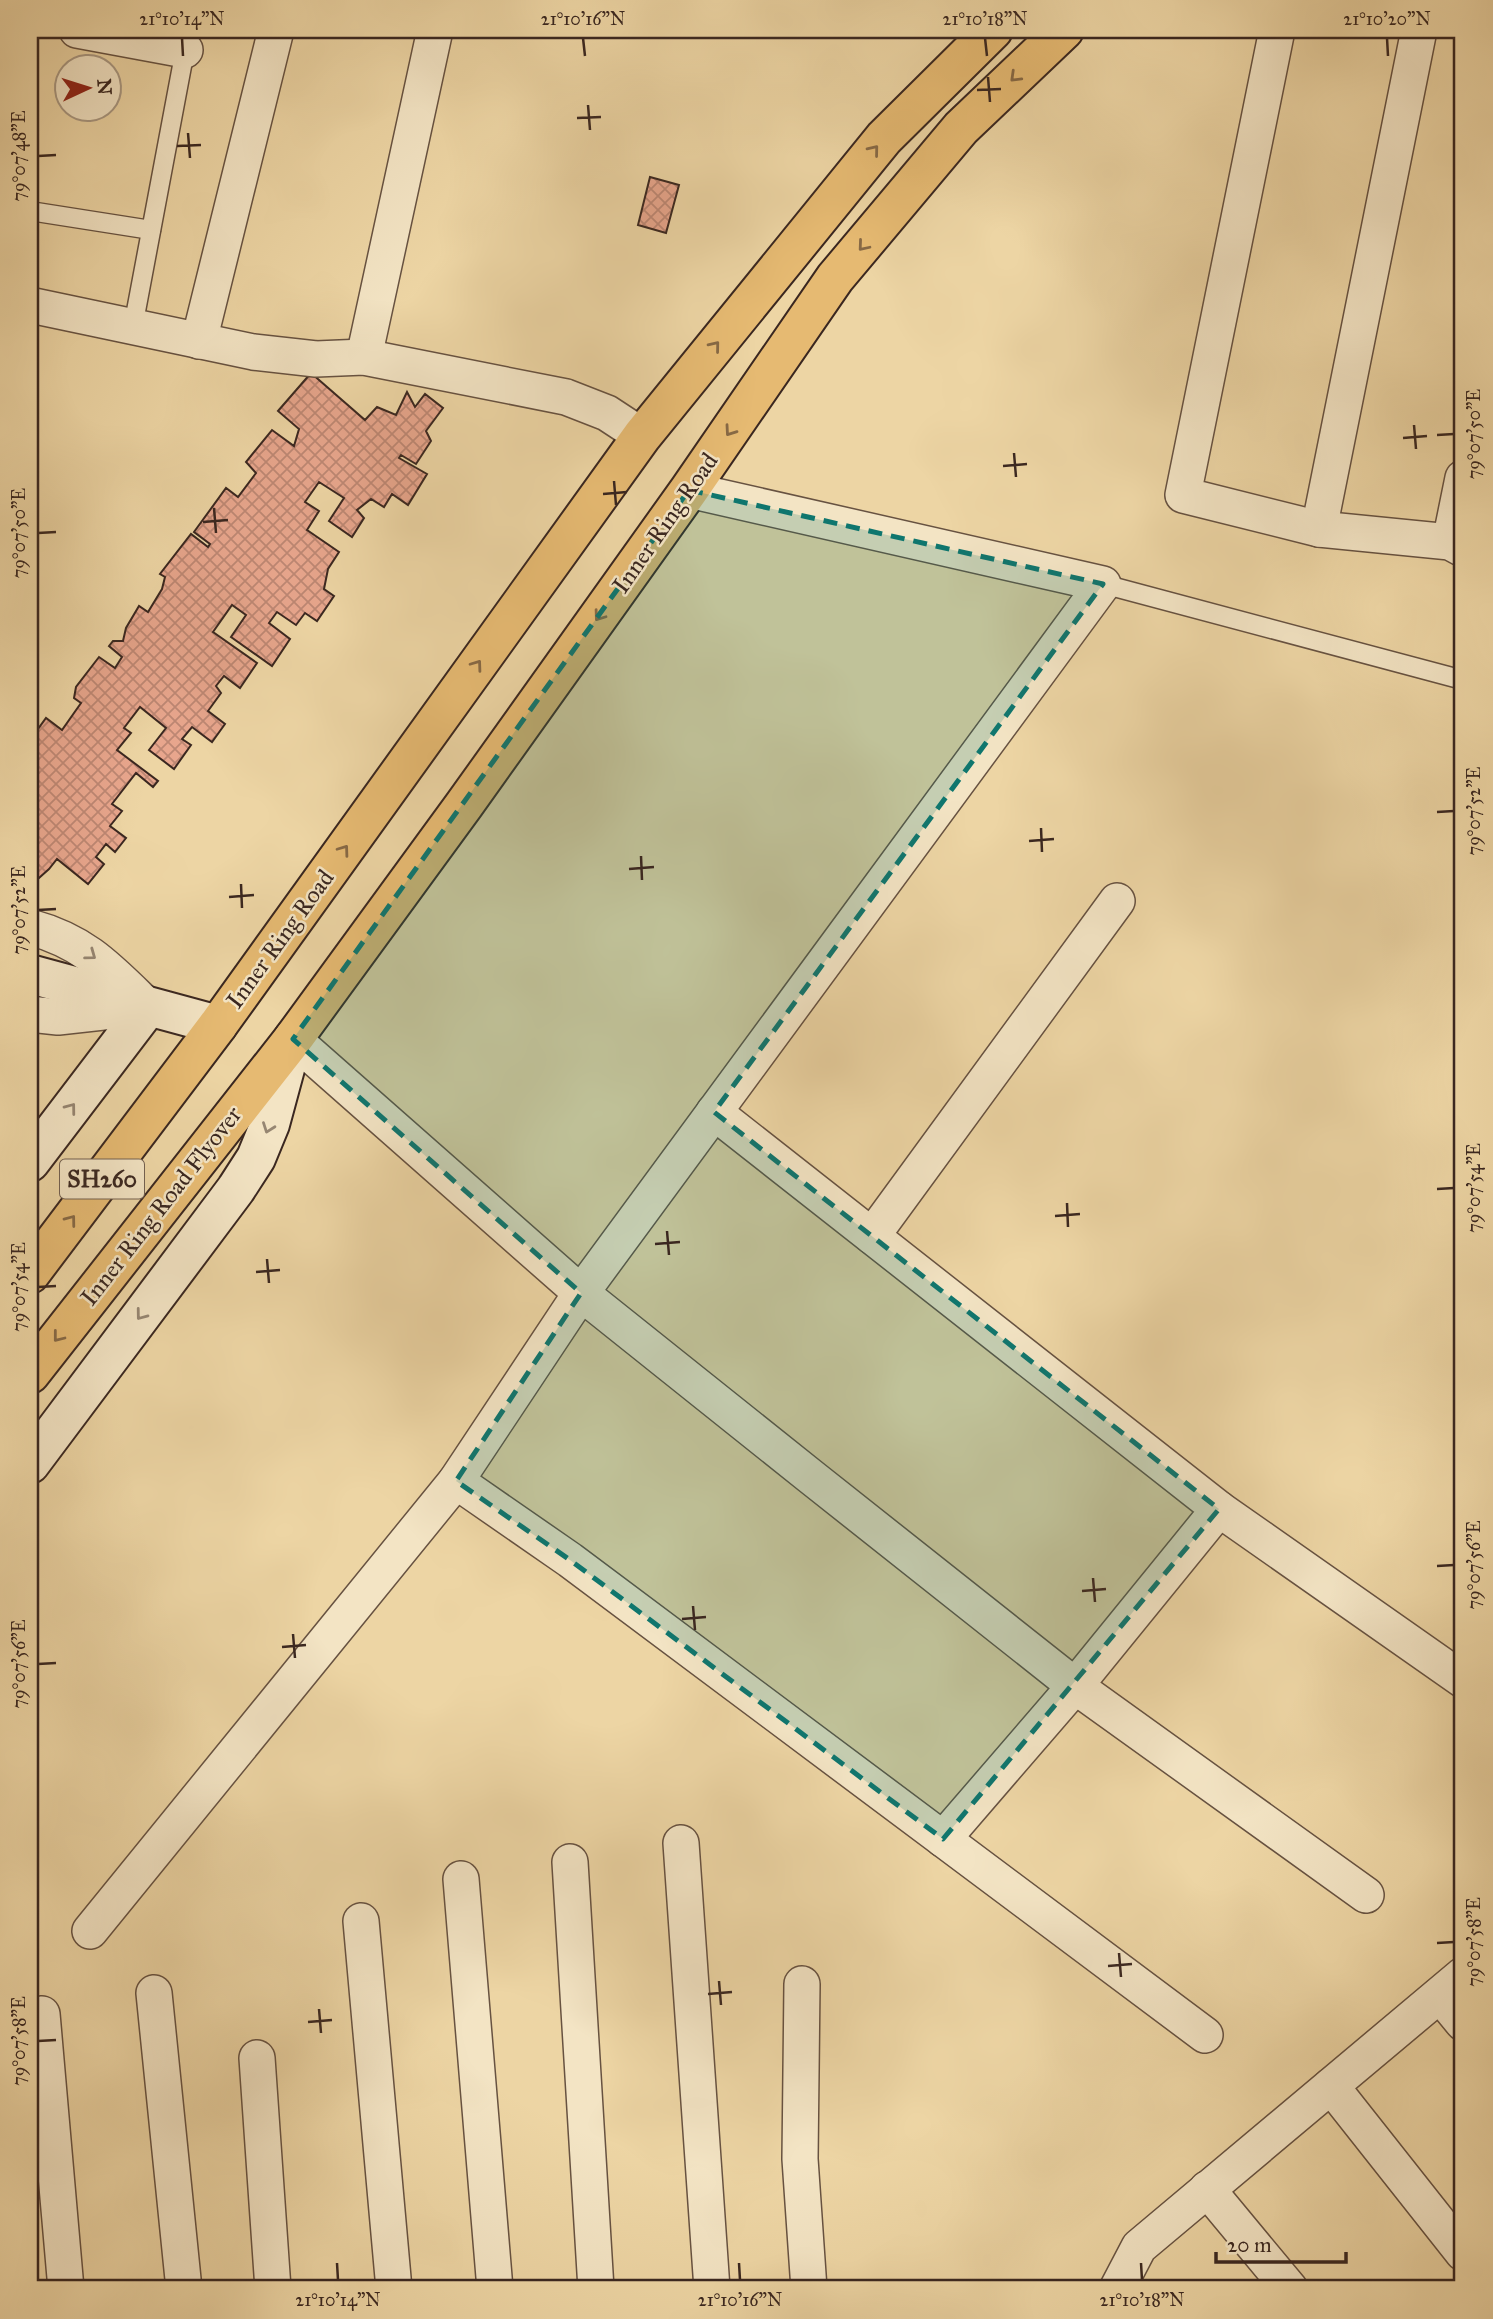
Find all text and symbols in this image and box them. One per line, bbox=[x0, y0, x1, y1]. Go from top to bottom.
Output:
text: 21°10'14"N bbox=[139, 8, 225, 30]
text: 21°10'16"N bbox=[541, 8, 625, 30]
text: 21°10'18"N bbox=[943, 8, 1027, 30]
text: 21°10'20"N bbox=[1343, 8, 1431, 30]
north arrow bbox=[52, 52, 122, 122]
one-way arrow bbox=[1010, 68, 1023, 81]
text: N bbox=[92, 78, 116, 96]
text: 79°07'48"E bbox=[8, 110, 30, 202]
one-way arrow bbox=[866, 145, 878, 158]
one-way arrow bbox=[858, 238, 871, 250]
one-way arrow bbox=[707, 341, 719, 354]
text: 79°07'50"E bbox=[1463, 389, 1485, 479]
one-way arrow bbox=[725, 423, 738, 436]
street label: Inner Ring Road bbox=[606, 447, 724, 599]
text: 79°07'50"E bbox=[8, 488, 30, 578]
one-way arrow bbox=[595, 608, 607, 621]
one-way arrow bbox=[469, 660, 481, 673]
text: 79°07'52"E bbox=[1463, 766, 1485, 855]
one-way arrow bbox=[336, 845, 348, 858]
street label: Inner Ring Road bbox=[220, 864, 340, 1014]
text: 79°07'52"E bbox=[8, 865, 30, 954]
one-way arrow bbox=[83, 947, 96, 959]
street label: Inner Ring Road Flyover bbox=[74, 1100, 248, 1312]
one-way arrow bbox=[63, 1103, 76, 1116]
one-way arrow bbox=[262, 1121, 276, 1133]
text: 79°07'54"E bbox=[1463, 1143, 1485, 1233]
road number: SH260 bbox=[60, 1160, 144, 1198]
one-way arrow bbox=[62, 1215, 75, 1227]
text: 79°07'54"E bbox=[8, 1242, 30, 1332]
one-way arrow bbox=[137, 1308, 149, 1320]
one-way arrow bbox=[54, 1329, 67, 1341]
text: 79°07'56"E bbox=[1463, 1520, 1485, 1610]
text: 79°07'56"E bbox=[8, 1619, 30, 1709]
text: 79°07'58"E bbox=[1463, 1897, 1485, 1987]
text: 79°07'58"E bbox=[8, 1996, 30, 2086]
scale bar bbox=[1216, 2221, 1346, 2265]
text: 20 m bbox=[1227, 2232, 1272, 2258]
text: 21°10'14"N bbox=[295, 2289, 381, 2311]
text: 21°10'16"N bbox=[698, 2289, 782, 2311]
text: 21°10'18"N bbox=[1100, 2289, 1184, 2311]

